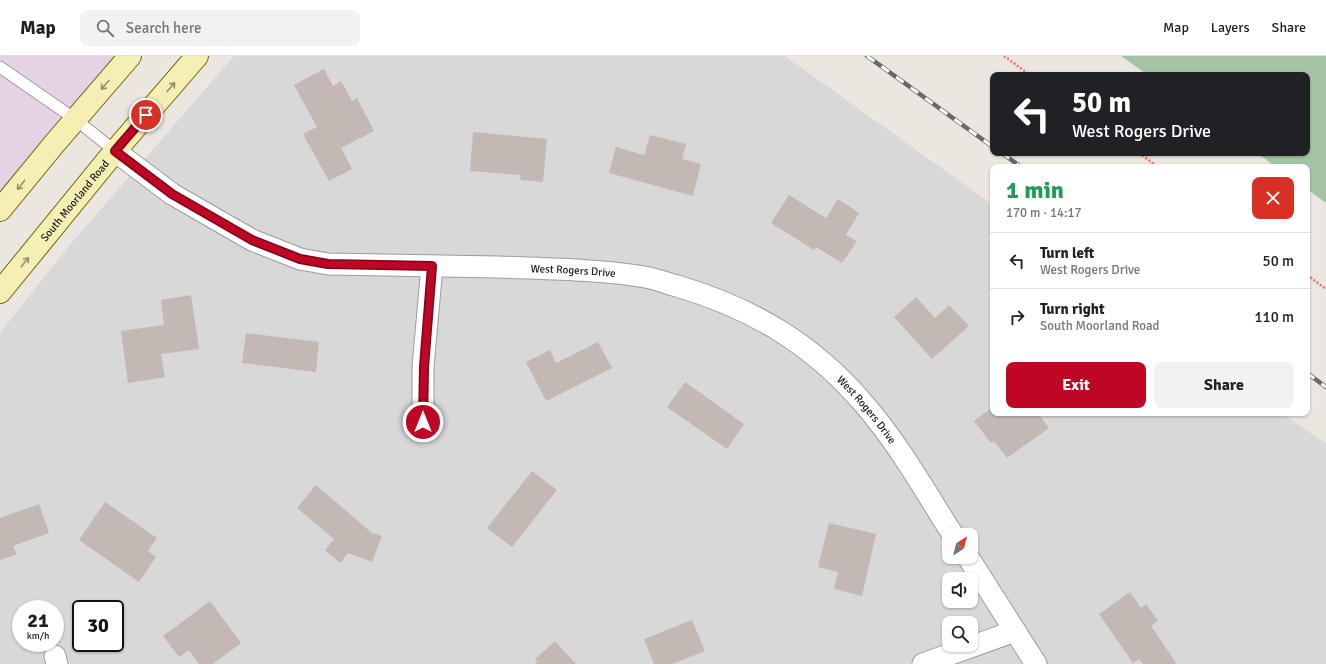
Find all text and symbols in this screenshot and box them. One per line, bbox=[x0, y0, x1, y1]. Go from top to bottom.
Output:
search box bbox=[80, 10, 360, 46]
text: Map bbox=[20, 16, 56, 40]
icon: search bbox=[94, 17, 116, 39]
text: Search here bbox=[126, 19, 201, 37]
text: Map bbox=[1163, 19, 1189, 36]
text: Layers bbox=[1211, 19, 1250, 36]
text: Share bbox=[1272, 19, 1306, 36]
one-way arrow bbox=[100, 80, 109, 91]
one-way arrow bbox=[166, 82, 175, 92]
text: 50 m bbox=[1072, 86, 1131, 120]
icon: left bbox=[1006, 88, 1058, 140]
pin bbox=[129, 98, 163, 132]
icon: arrive bbox=[135, 104, 157, 126]
text: West Rogers Drive bbox=[1072, 120, 1211, 142]
street label: South Moorland Road bbox=[38, 157, 112, 244]
text: 1 min bbox=[1006, 175, 1064, 205]
button: close bbox=[1252, 177, 1294, 219]
one-way arrow bbox=[16, 179, 25, 190]
text: 170 m · 14:17 bbox=[1006, 205, 1082, 221]
text: Turn left bbox=[1040, 244, 1094, 262]
icon: left bbox=[1006, 250, 1028, 272]
text: 50 m bbox=[1263, 252, 1294, 270]
one-way arrow bbox=[20, 257, 29, 267]
street label: West Rogers Drive bbox=[530, 262, 616, 279]
text: West Rogers Drive bbox=[1040, 262, 1140, 278]
text: Turn right bbox=[1040, 300, 1105, 318]
icon: right bbox=[1006, 306, 1028, 328]
text: 110 m bbox=[1254, 308, 1294, 326]
text: South Moorland Road bbox=[1040, 318, 1159, 334]
button: Exit bbox=[1006, 362, 1146, 408]
button: Share bbox=[1154, 362, 1294, 408]
street label: West Rogers Drive bbox=[835, 373, 899, 446]
position arrow bbox=[402, 401, 444, 443]
north arrow bbox=[942, 528, 978, 564]
map controls bbox=[942, 528, 978, 652]
button: sound bbox=[942, 572, 978, 608]
speed limit sign: 30 bbox=[72, 600, 124, 652]
text: 21 bbox=[27, 608, 49, 633]
button: search bbox=[942, 616, 978, 652]
text: km/h bbox=[27, 630, 49, 642]

